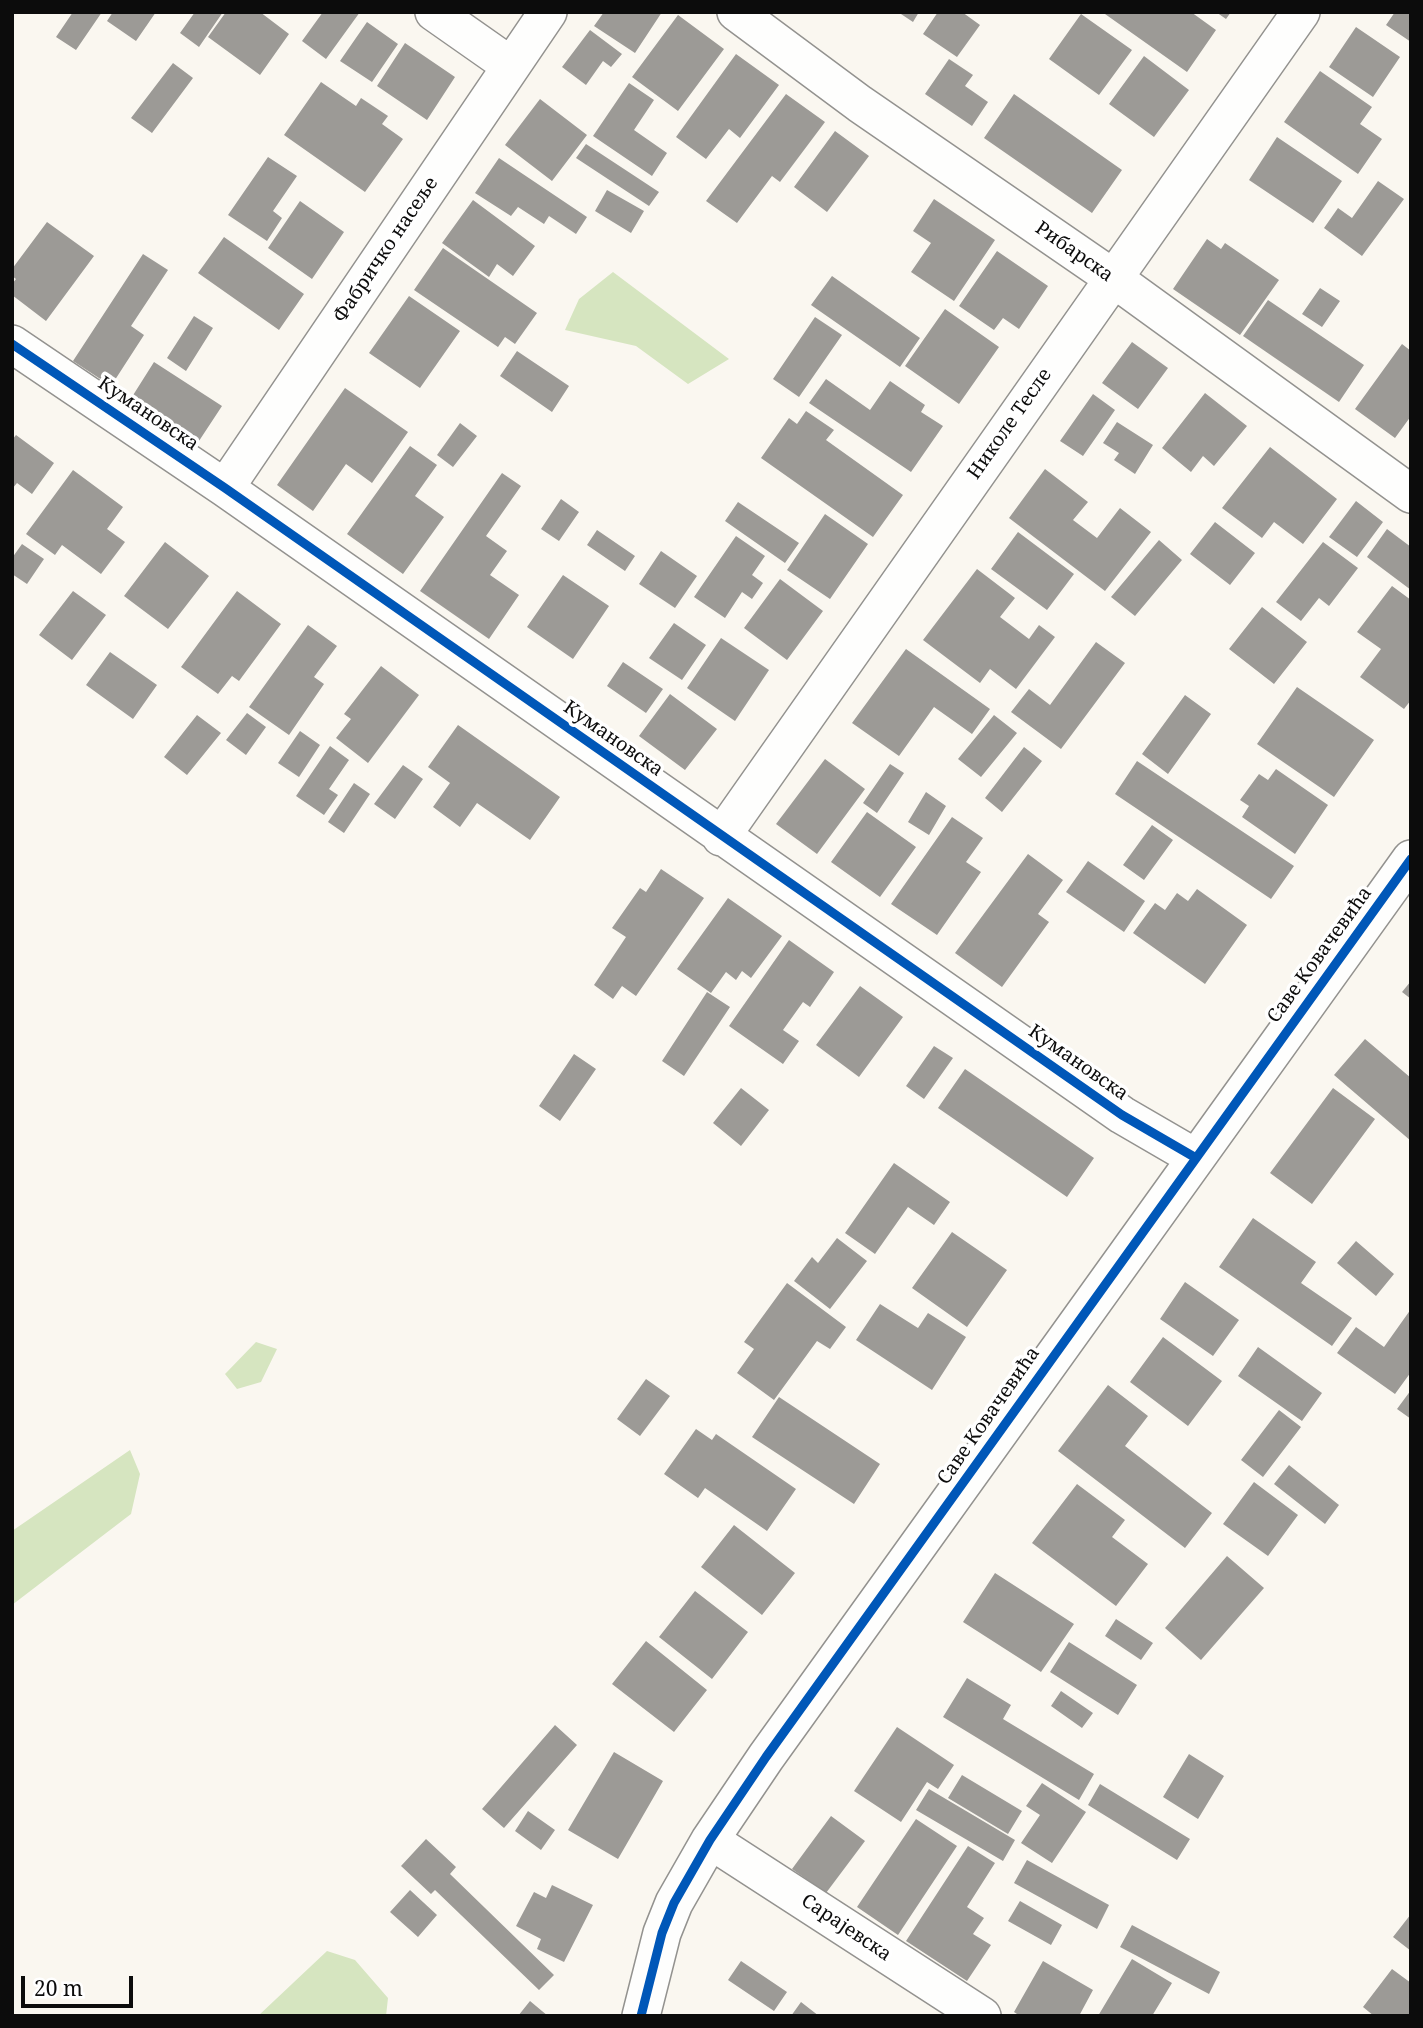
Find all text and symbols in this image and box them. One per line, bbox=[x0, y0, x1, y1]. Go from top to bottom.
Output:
street label: Фабричко насеље bbox=[329, 173, 443, 327]
street label: Рибарска bbox=[1031, 217, 1117, 287]
street label: Николе Тесле bbox=[963, 364, 1057, 484]
street label: Кумановска bbox=[93, 372, 203, 456]
street label: Кумановска bbox=[559, 696, 667, 782]
street label: Саве Ковачевића bbox=[1263, 883, 1377, 1027]
street label: Кумановска bbox=[1024, 1020, 1132, 1106]
street label: Саве Ковачевића bbox=[933, 1343, 1045, 1489]
street label: Сарајевска bbox=[797, 1890, 895, 1966]
scale bar bbox=[24, 1962, 136, 2006]
text: 20 m bbox=[34, 1974, 83, 2002]

